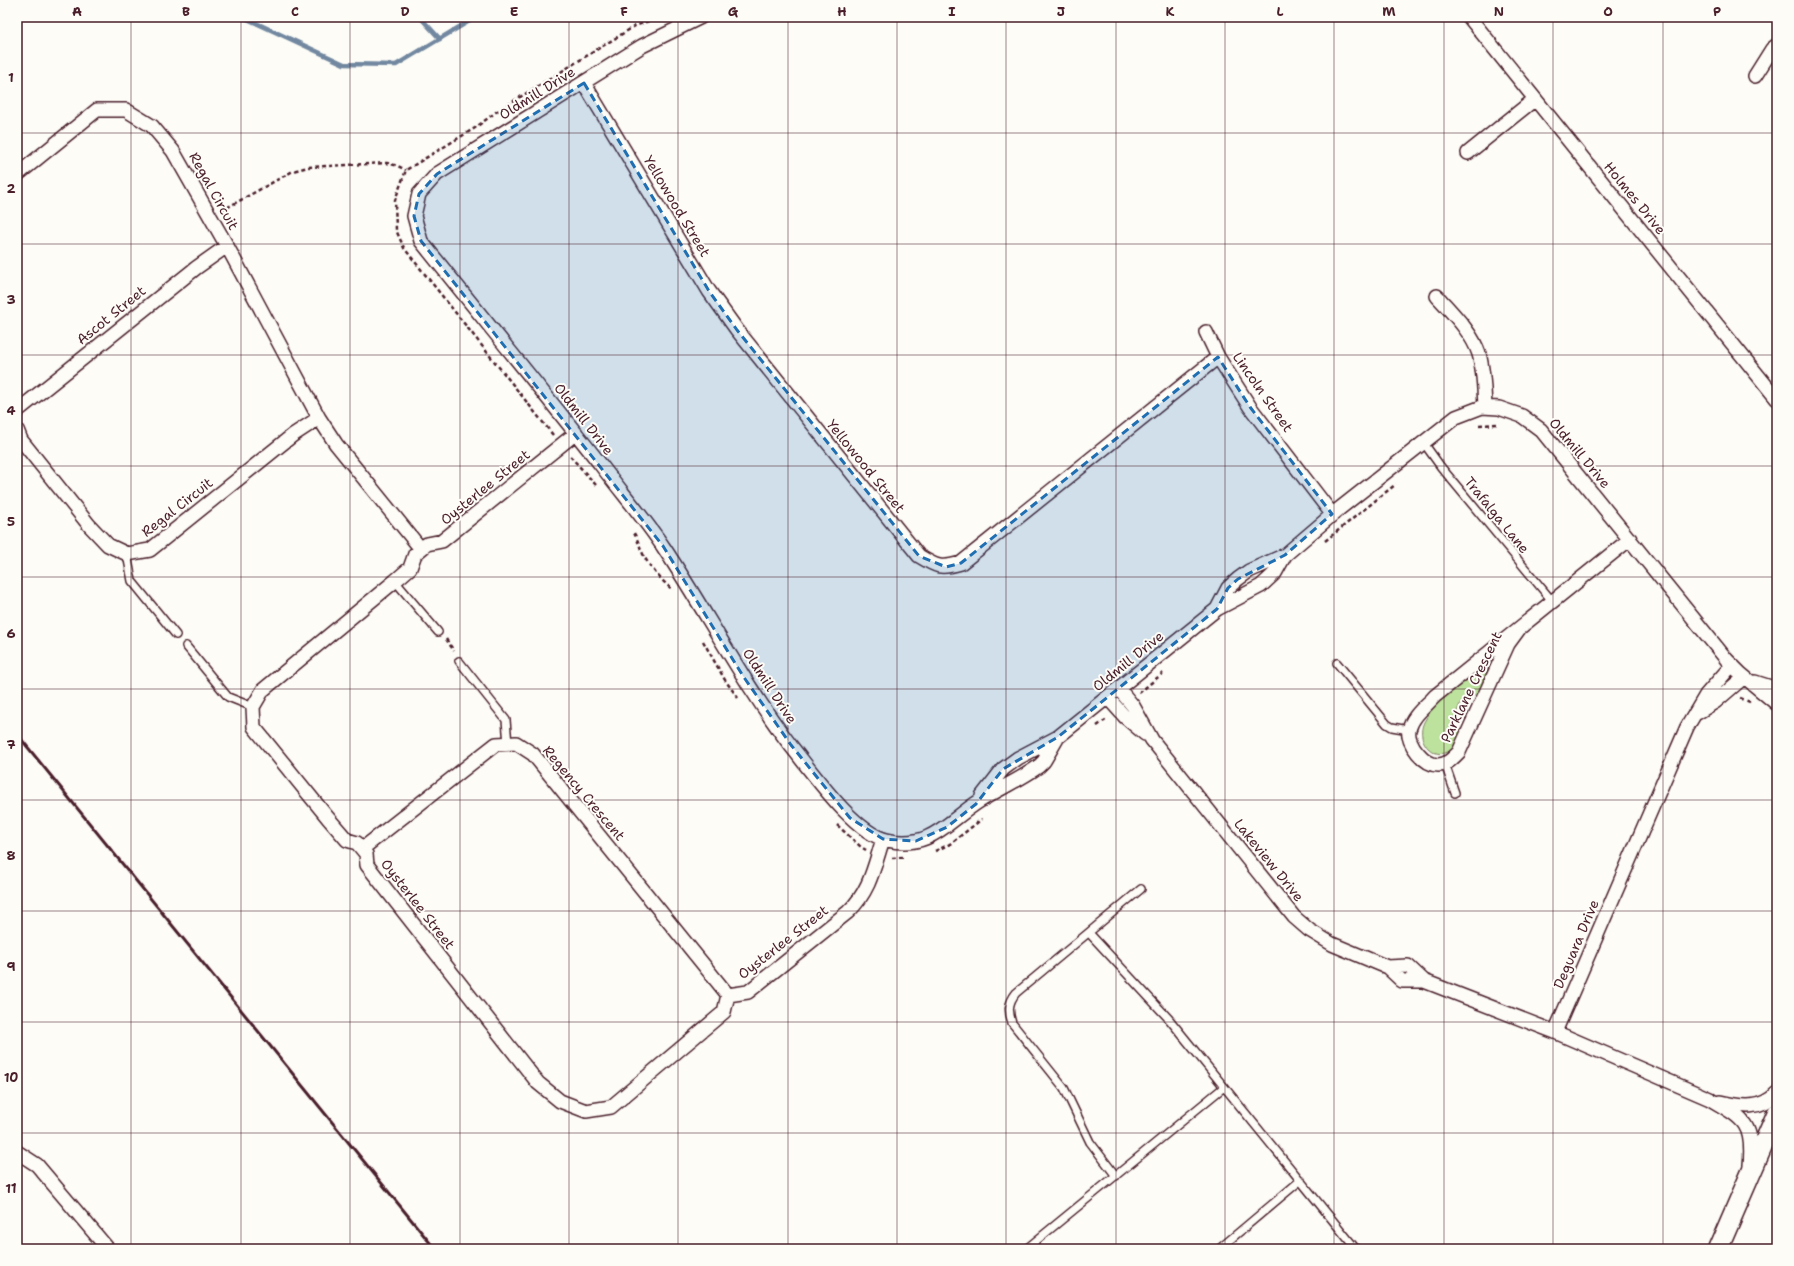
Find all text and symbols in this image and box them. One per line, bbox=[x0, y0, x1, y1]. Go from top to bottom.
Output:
text: A bbox=[72, 3, 82, 20]
text: B bbox=[182, 3, 190, 20]
text: C bbox=[291, 3, 299, 20]
text: D bbox=[400, 3, 410, 20]
text: E bbox=[510, 3, 519, 20]
text: F bbox=[620, 3, 628, 20]
text: G bbox=[728, 3, 739, 20]
text: H bbox=[837, 3, 847, 20]
text: I bbox=[948, 3, 956, 20]
text: J bbox=[1057, 3, 1065, 20]
text: K bbox=[1166, 3, 1175, 20]
text: L bbox=[1276, 3, 1284, 20]
text: M bbox=[1382, 3, 1396, 20]
text: N bbox=[1494, 3, 1504, 20]
text: O bbox=[1603, 3, 1613, 20]
text: P bbox=[1713, 3, 1721, 20]
street label: Oldmill Drive bbox=[496, 62, 578, 124]
text: 1 bbox=[8, 69, 14, 86]
street label: Regal Circuit bbox=[185, 149, 243, 233]
street label: Yellowood Street bbox=[640, 152, 714, 260]
street label: Holmes Drive bbox=[1600, 158, 1670, 238]
text: 2 bbox=[6, 180, 16, 197]
street label: Ascot Street bbox=[73, 282, 149, 348]
text: 3 bbox=[6, 291, 16, 308]
street label: Lincoln Street bbox=[1229, 349, 1297, 435]
street label: Oldmill Drive bbox=[550, 379, 618, 459]
text: 4 bbox=[6, 402, 16, 419]
street label: Oldmill Drive bbox=[1545, 414, 1615, 492]
street label: Yellowood Street bbox=[823, 416, 909, 516]
street label: Oysterlee Street bbox=[437, 445, 533, 529]
street label: Regal Circuit bbox=[138, 473, 216, 541]
street label: Trafalga Lane bbox=[1461, 473, 1533, 557]
text: 5 bbox=[7, 513, 15, 530]
text: 6 bbox=[6, 625, 16, 642]
street label: Oldmill Drive bbox=[1089, 627, 1167, 695]
street label: Parklane Crescent bbox=[1436, 628, 1506, 746]
street label: Oldmill Drive bbox=[739, 645, 801, 727]
text: 7 bbox=[6, 736, 16, 753]
street label: Regency Crescent bbox=[539, 742, 629, 844]
street label: Lakeview Drive bbox=[1230, 815, 1308, 905]
text: 8 bbox=[6, 847, 16, 864]
street label: Oysterlee Street bbox=[377, 855, 459, 953]
street label: Deguara Drive bbox=[1549, 897, 1603, 991]
street label: Oysterlee Street bbox=[734, 901, 832, 983]
text: 9 bbox=[6, 958, 16, 975]
text: 10 bbox=[4, 1069, 18, 1086]
text: 11 bbox=[5, 1180, 17, 1197]

